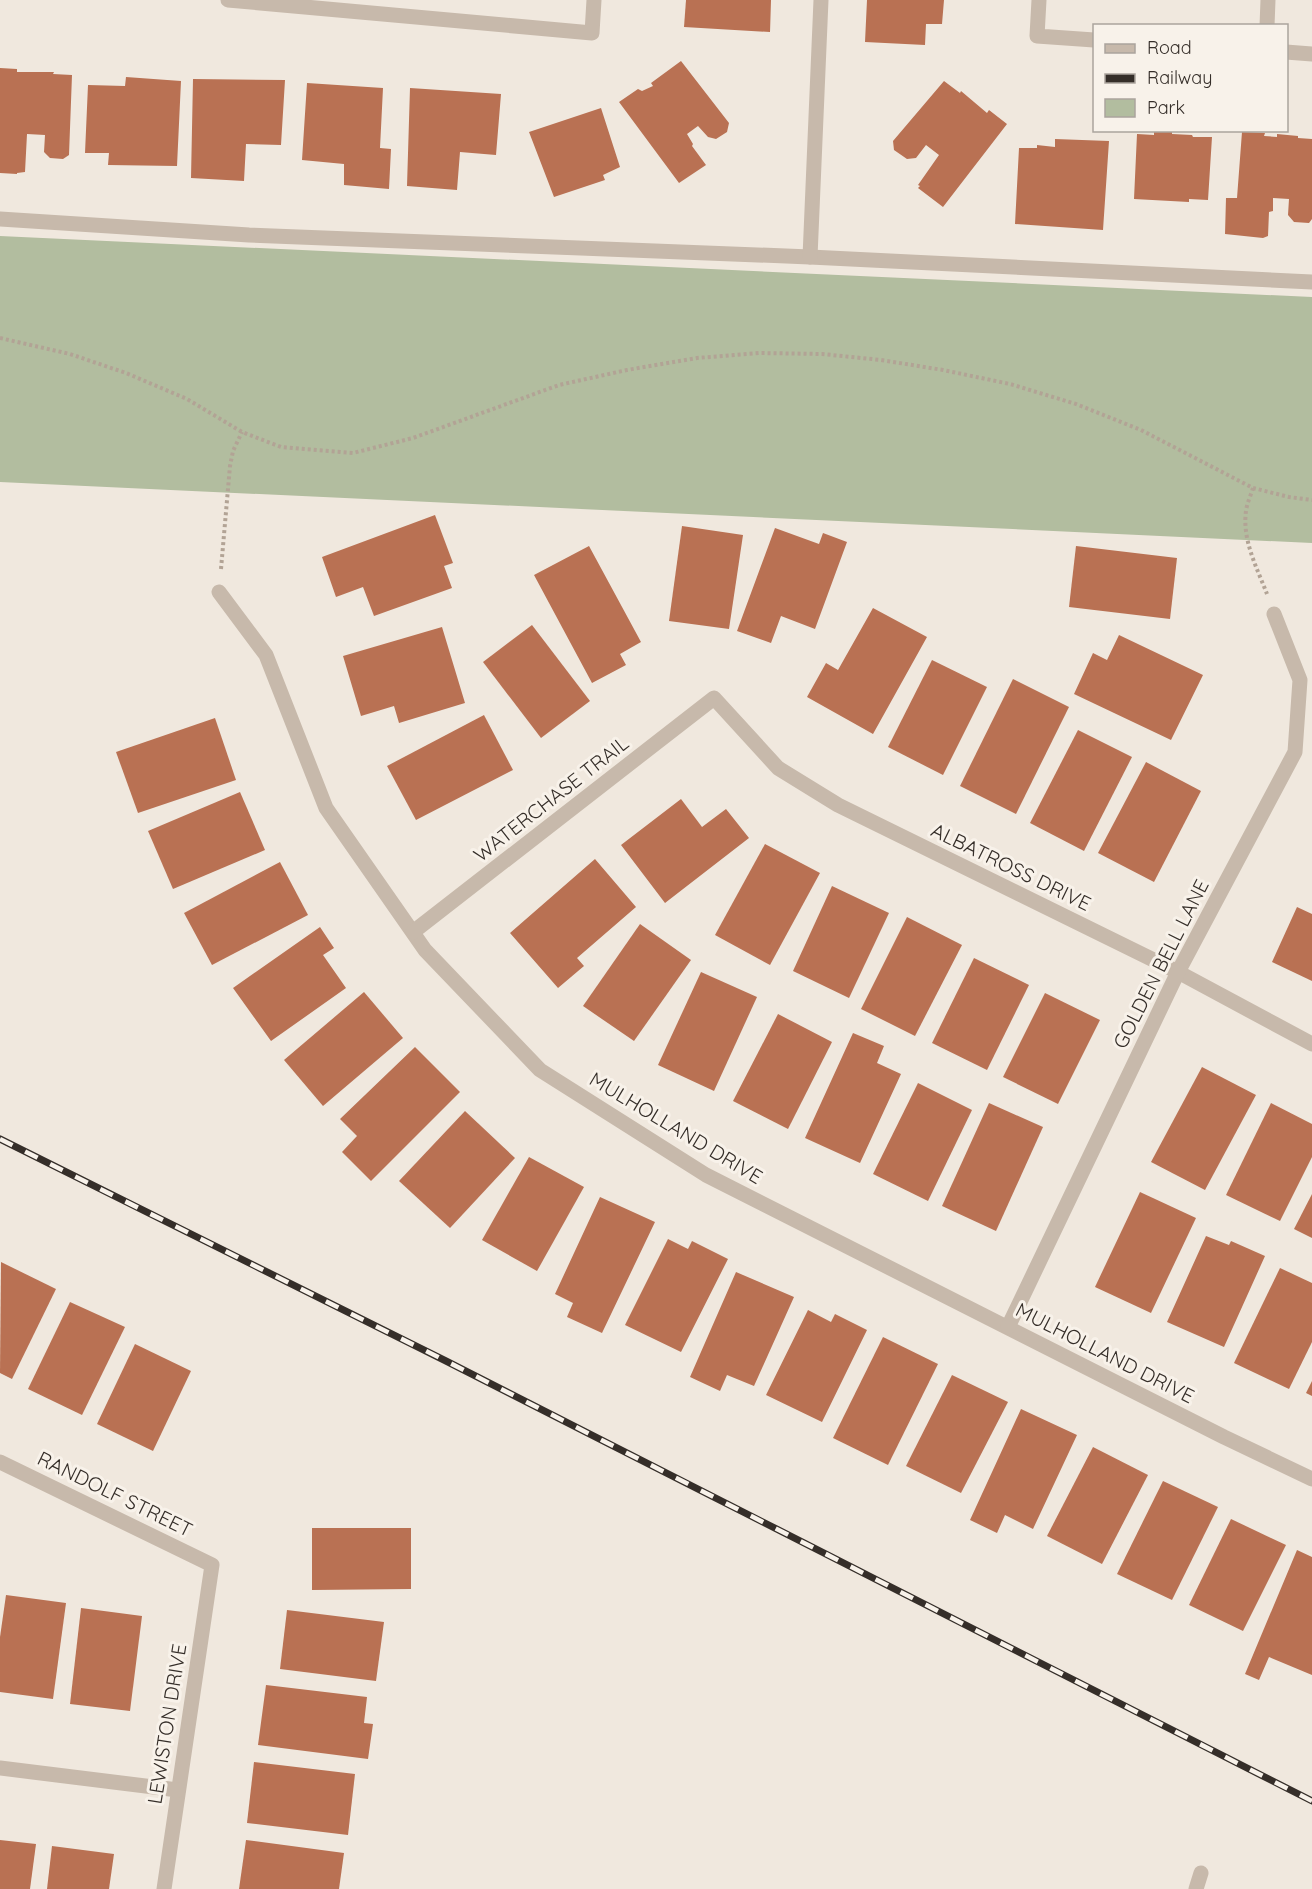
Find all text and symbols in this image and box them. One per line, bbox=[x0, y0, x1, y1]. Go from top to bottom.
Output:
legend bbox=[1093, 24, 1288, 132]
text: Road bbox=[1147, 36, 1192, 59]
text: Railway bbox=[1147, 66, 1213, 89]
text: Park bbox=[1147, 96, 1185, 119]
street label: WATERCHASE TRAIL bbox=[468, 730, 634, 867]
street label: ALBATROSS DRIVE bbox=[927, 817, 1095, 916]
street label: GOLDEN BELL LANE bbox=[1107, 875, 1214, 1052]
street label: MULHOLLAND DRIVE bbox=[585, 1066, 767, 1189]
street label: MULHOLLAND DRIVE bbox=[1012, 1297, 1199, 1408]
street label: RANDOLF STREET bbox=[34, 1445, 197, 1542]
street label: LEWISTON DRIVE bbox=[141, 1642, 192, 1806]

